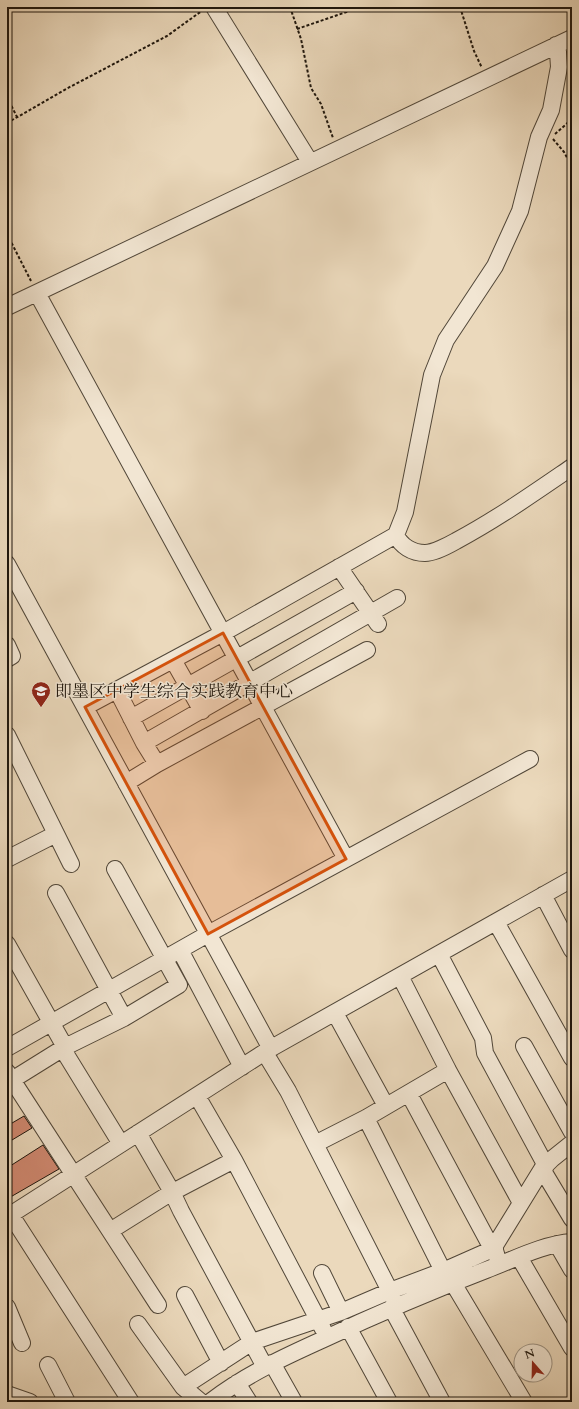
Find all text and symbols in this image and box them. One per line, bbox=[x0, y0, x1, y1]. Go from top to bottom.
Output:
school or university icon: 即墨区中学生综合实践教育中心 bbox=[30, 680, 52, 708]
place label: 即墨区中学生综合实践教育中心 bbox=[55, 680, 293, 703]
north arrow bbox=[513, 1343, 553, 1383]
text: N bbox=[523, 1345, 537, 1363]

